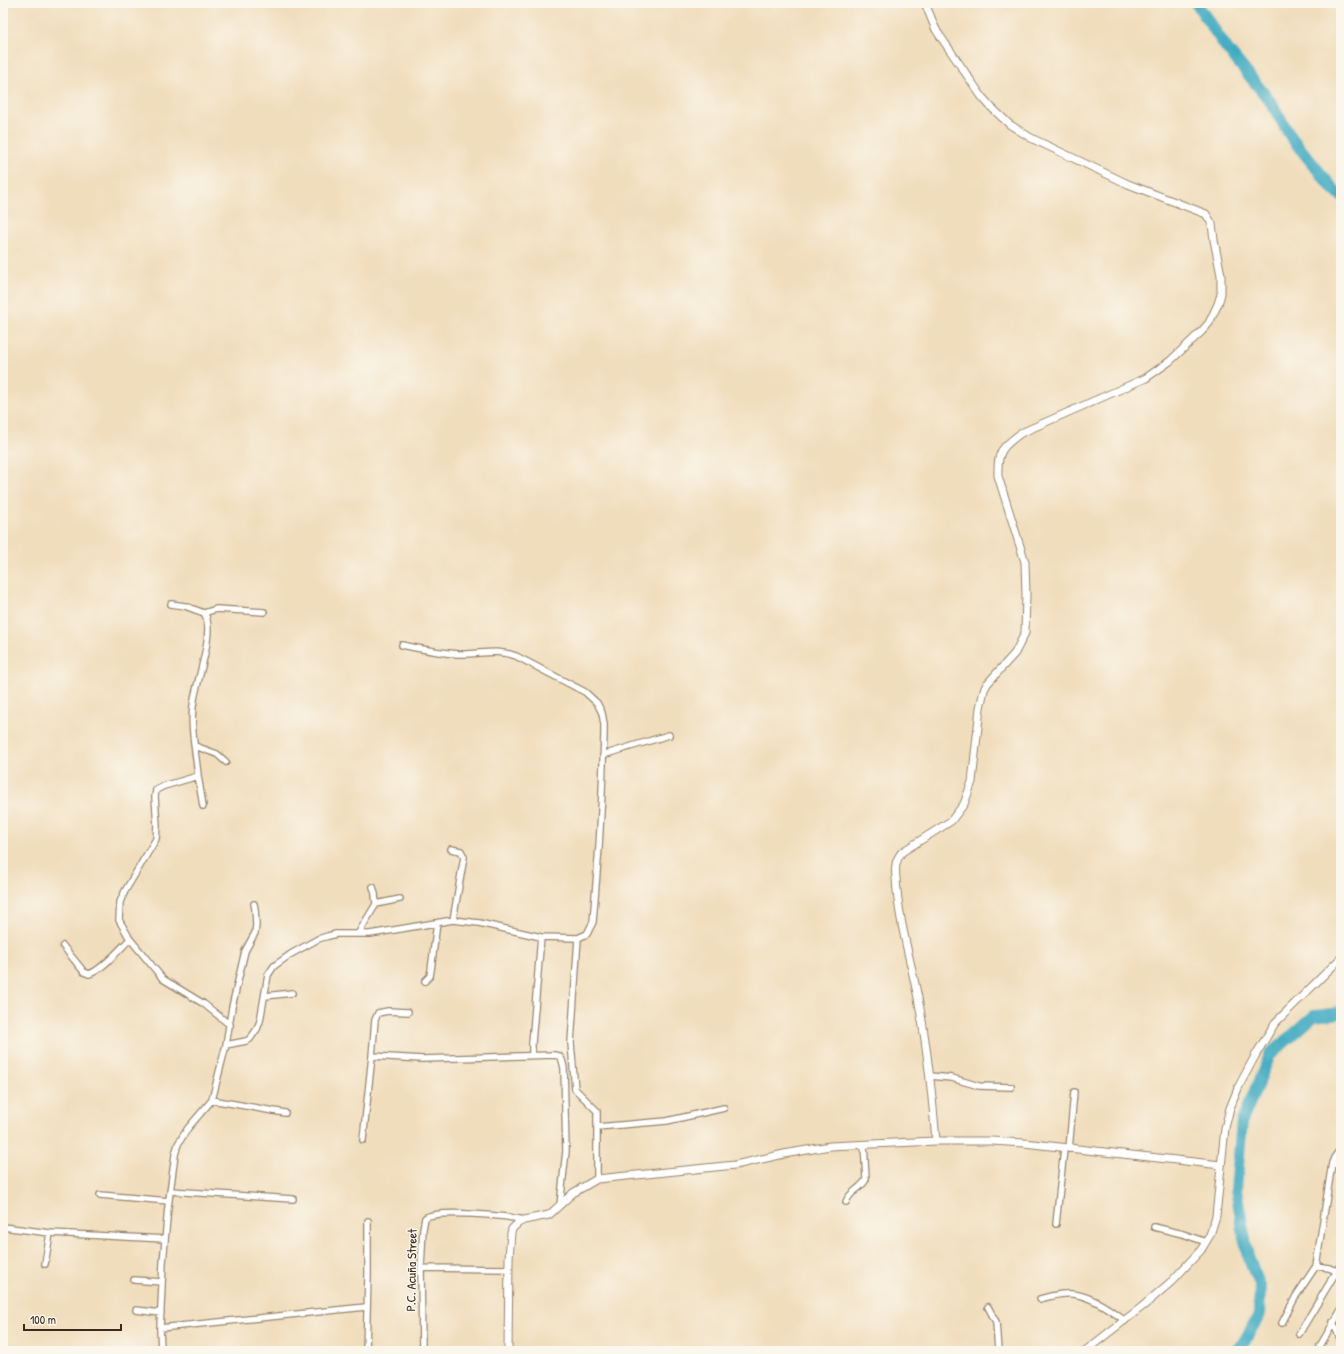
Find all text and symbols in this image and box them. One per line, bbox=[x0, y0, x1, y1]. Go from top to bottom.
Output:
street label: P.C. Acuña Street bbox=[401, 1228, 421, 1312]
scale bar bbox=[24, 1306, 121, 1332]
text: 100 m bbox=[30, 1311, 56, 1328]

